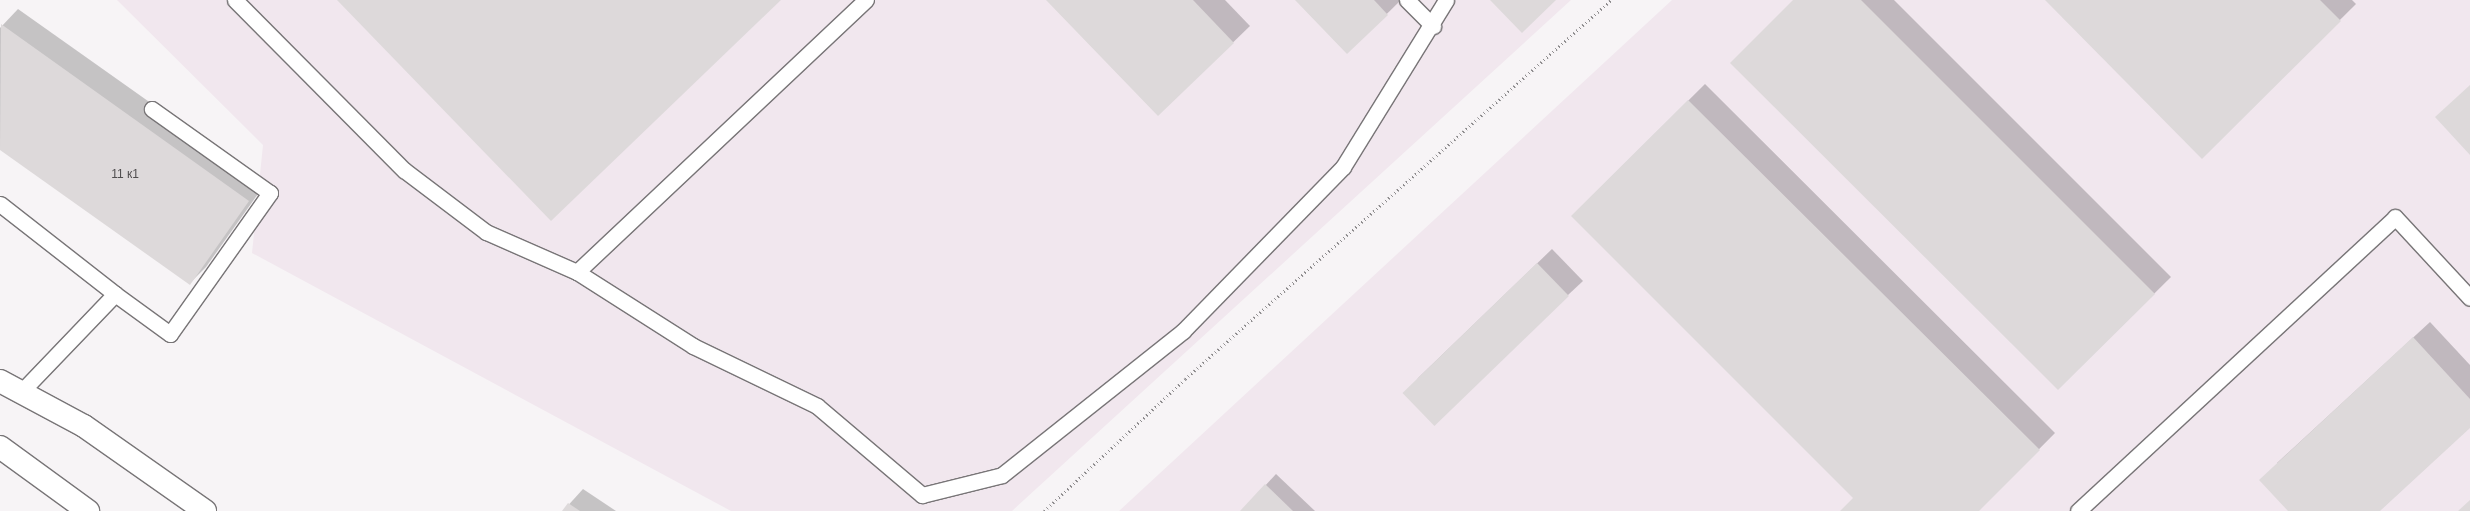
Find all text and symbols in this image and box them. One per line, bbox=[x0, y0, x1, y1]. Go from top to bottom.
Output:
house number: 11 к1 bbox=[111, 168, 139, 182]

